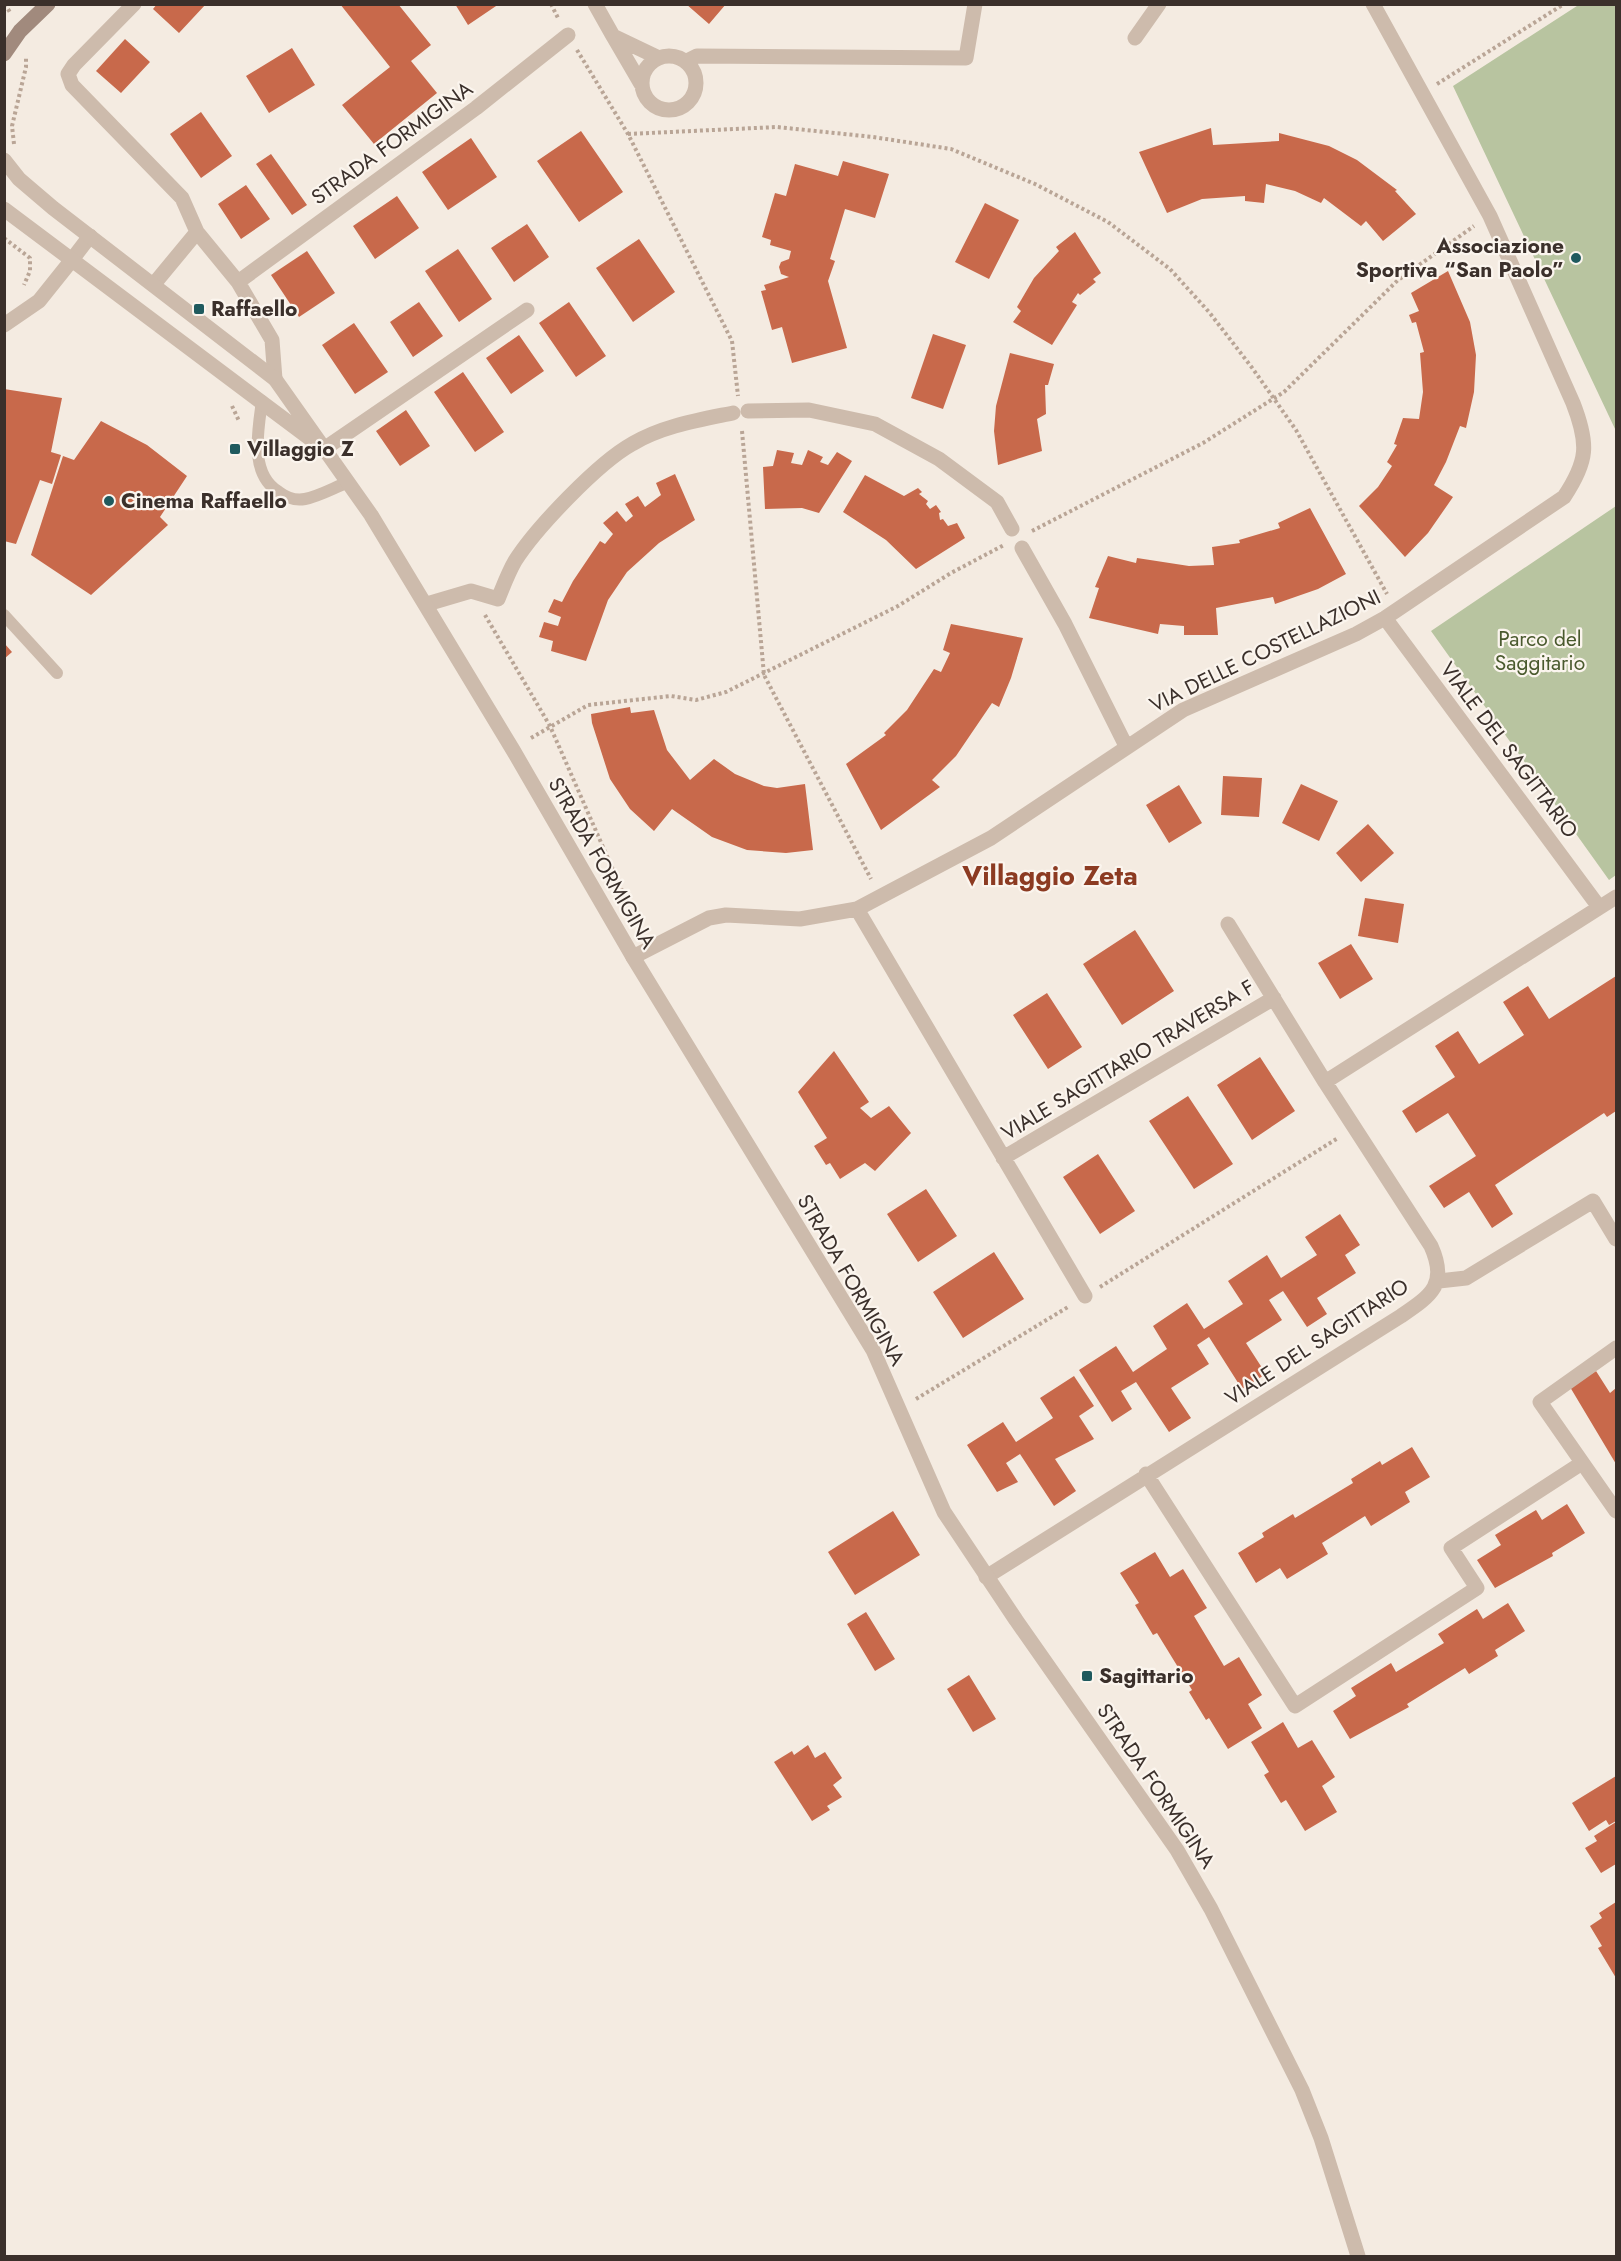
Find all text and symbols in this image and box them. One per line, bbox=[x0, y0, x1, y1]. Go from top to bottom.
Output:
street label: STRADA FORMIGINA bbox=[305, 74, 479, 212]
place label: Associazione Sportiva “San Paolo” bbox=[1356, 231, 1564, 285]
marker: Associazione Sportiva “San Paolo” bbox=[1569, 251, 1583, 265]
place label: Raffaello bbox=[211, 294, 297, 324]
marker: Raffaello bbox=[192, 302, 206, 316]
place label: Villaggio Z bbox=[246, 434, 354, 464]
marker: Villaggio Z bbox=[228, 442, 242, 456]
place label: Cinema Raffaello bbox=[121, 486, 287, 516]
marker: Cinema Raffaello bbox=[102, 494, 116, 508]
street label: VIA DELLE COSTELLAZIONI bbox=[1144, 582, 1386, 720]
park label: Parco del Saggitario bbox=[1495, 624, 1585, 678]
street label: VIALE DEL SAGITTARIO bbox=[1433, 656, 1585, 844]
street label: STRADA FORMIGINA bbox=[541, 772, 663, 954]
district label: Villaggio Zeta bbox=[961, 856, 1138, 895]
street label: VIALE SAGITTARIO TRAVERSA F bbox=[996, 972, 1260, 1148]
street label: STRADA FORMIGINA bbox=[790, 1189, 912, 1371]
street label: VIALE DEL SAGITTARIO bbox=[1219, 1271, 1415, 1413]
place label: Sagittario bbox=[1099, 1661, 1194, 1691]
marker: Sagittario bbox=[1080, 1669, 1094, 1683]
street label: STRADA FORMIGINA bbox=[1090, 1697, 1223, 1875]

